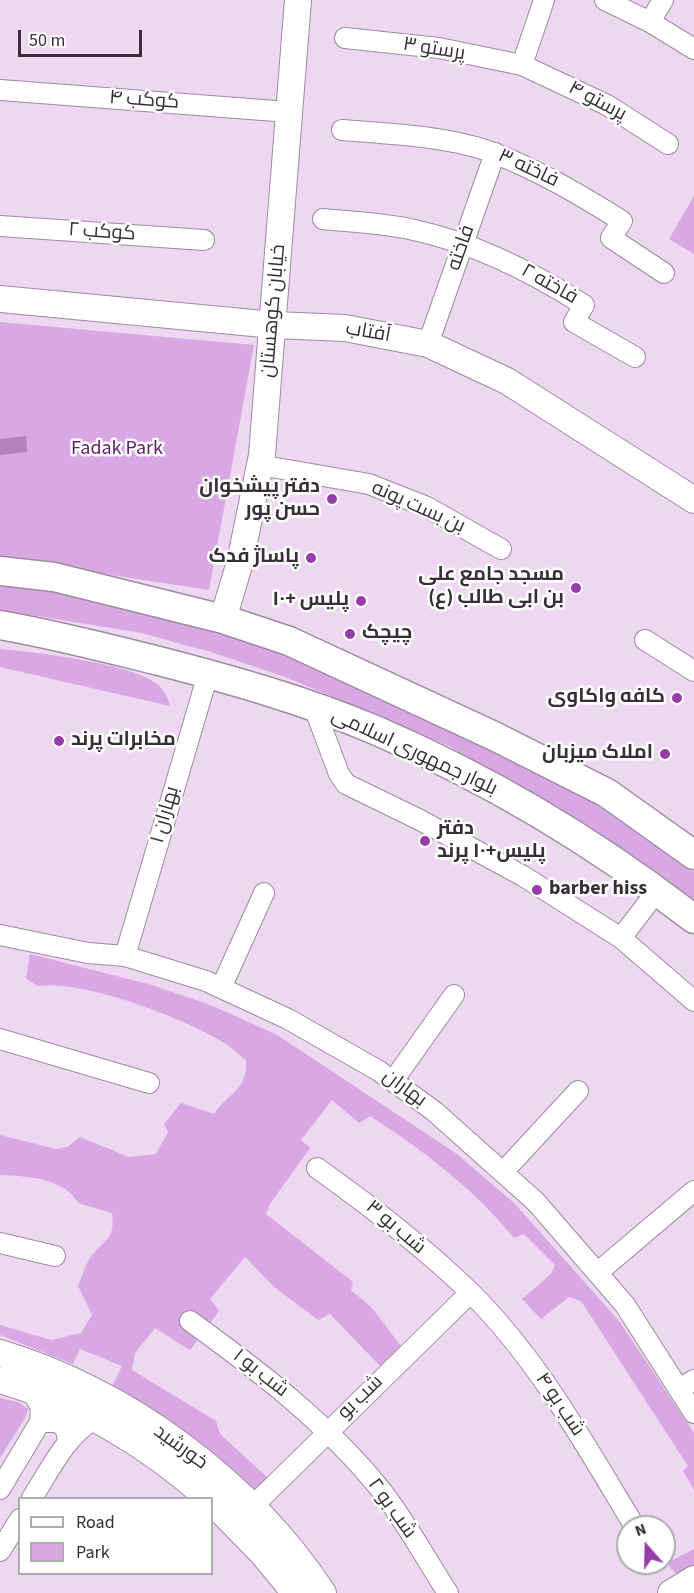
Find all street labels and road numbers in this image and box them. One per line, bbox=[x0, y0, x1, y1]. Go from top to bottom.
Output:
street label: پرستو ۳ bbox=[401, 33, 467, 67]
street label: پرستو ۴ bbox=[564, 77, 630, 127]
street label: کوکب ۴ bbox=[108, 87, 180, 115]
street label: فاخته ۳ bbox=[494, 145, 562, 193]
street label: کوکب ۲ bbox=[68, 219, 136, 247]
street label: فاخته bbox=[443, 222, 481, 274]
street label: خیابان کوهستان bbox=[256, 243, 292, 379]
street label: فاخته ۲ bbox=[516, 260, 582, 310]
street label: آفتاب bbox=[344, 317, 392, 349]
street label: بن بست پونه bbox=[367, 477, 469, 539]
street label: بلوار جمهوری اسلامی bbox=[327, 704, 501, 802]
street label: بهاران ۱ bbox=[146, 784, 186, 846]
street label: بهاران bbox=[377, 1065, 431, 1113]
street label: شب بو ۳ bbox=[360, 1196, 430, 1260]
street label: شب بو ۱ bbox=[227, 1345, 293, 1403]
street label: شب بو ۴ bbox=[529, 1369, 589, 1441]
street label: شب بو bbox=[333, 1371, 389, 1425]
street label: خورشید bbox=[148, 1420, 212, 1476]
street label: شب بو ۲ bbox=[361, 1474, 421, 1544]

